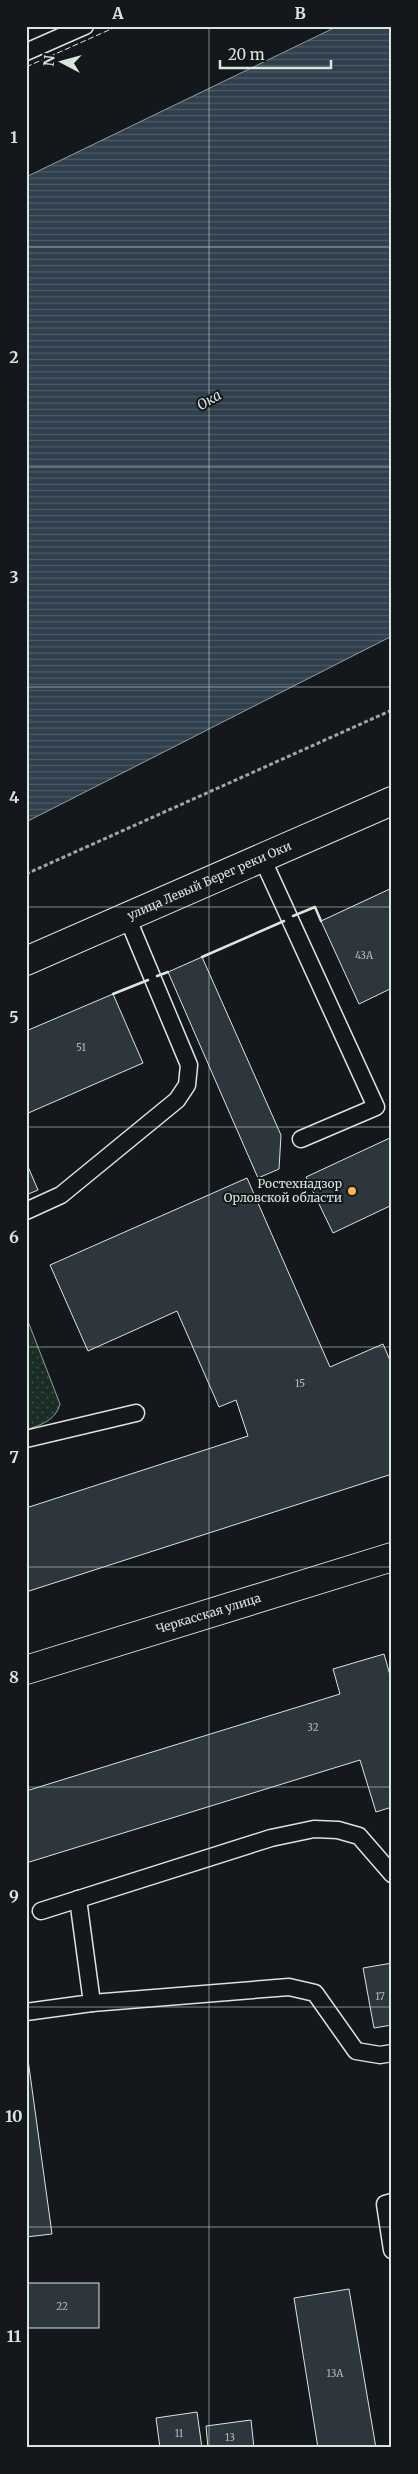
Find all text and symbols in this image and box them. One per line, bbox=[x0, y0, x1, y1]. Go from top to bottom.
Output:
text: A bbox=[111, 3, 124, 23]
text: B bbox=[294, 3, 306, 23]
north arrow bbox=[38, 38, 88, 88]
scale bar bbox=[220, 38, 332, 70]
text: 20 m bbox=[228, 45, 265, 64]
text: N bbox=[40, 54, 59, 67]
text: 1 bbox=[10, 127, 18, 147]
text: 2 bbox=[9, 347, 19, 367]
water label: Ока bbox=[193, 386, 225, 414]
text: 3 bbox=[9, 567, 19, 587]
text: 4 bbox=[9, 787, 19, 807]
street label: улица Левый Берег реки Оки bbox=[125, 838, 293, 923]
house number: 43А bbox=[355, 949, 374, 962]
text: 5 bbox=[9, 1007, 19, 1027]
house number: 51 bbox=[76, 1041, 86, 1054]
place label: Ростехнадзор Орловской области bbox=[224, 1176, 342, 1205]
marker: Ростехнадзор Орловской области bbox=[346, 1185, 358, 1197]
text: 6 bbox=[9, 1227, 19, 1247]
house number: 15 bbox=[295, 1377, 305, 1390]
text: 7 bbox=[9, 1447, 19, 1467]
street label: Черкасская улица bbox=[154, 1590, 263, 1636]
text: 8 bbox=[9, 1667, 19, 1687]
house number: 32 bbox=[307, 1721, 319, 1734]
text: 9 bbox=[9, 1886, 19, 1906]
house number: 17 bbox=[375, 1990, 385, 2003]
text: 10 bbox=[5, 2106, 23, 2126]
house number: 22 bbox=[56, 2300, 68, 2313]
text: 11 bbox=[7, 2326, 22, 2346]
house number: 13А bbox=[327, 2367, 344, 2380]
house number: 11 bbox=[175, 2427, 184, 2440]
house number: 13 bbox=[225, 2431, 235, 2444]

